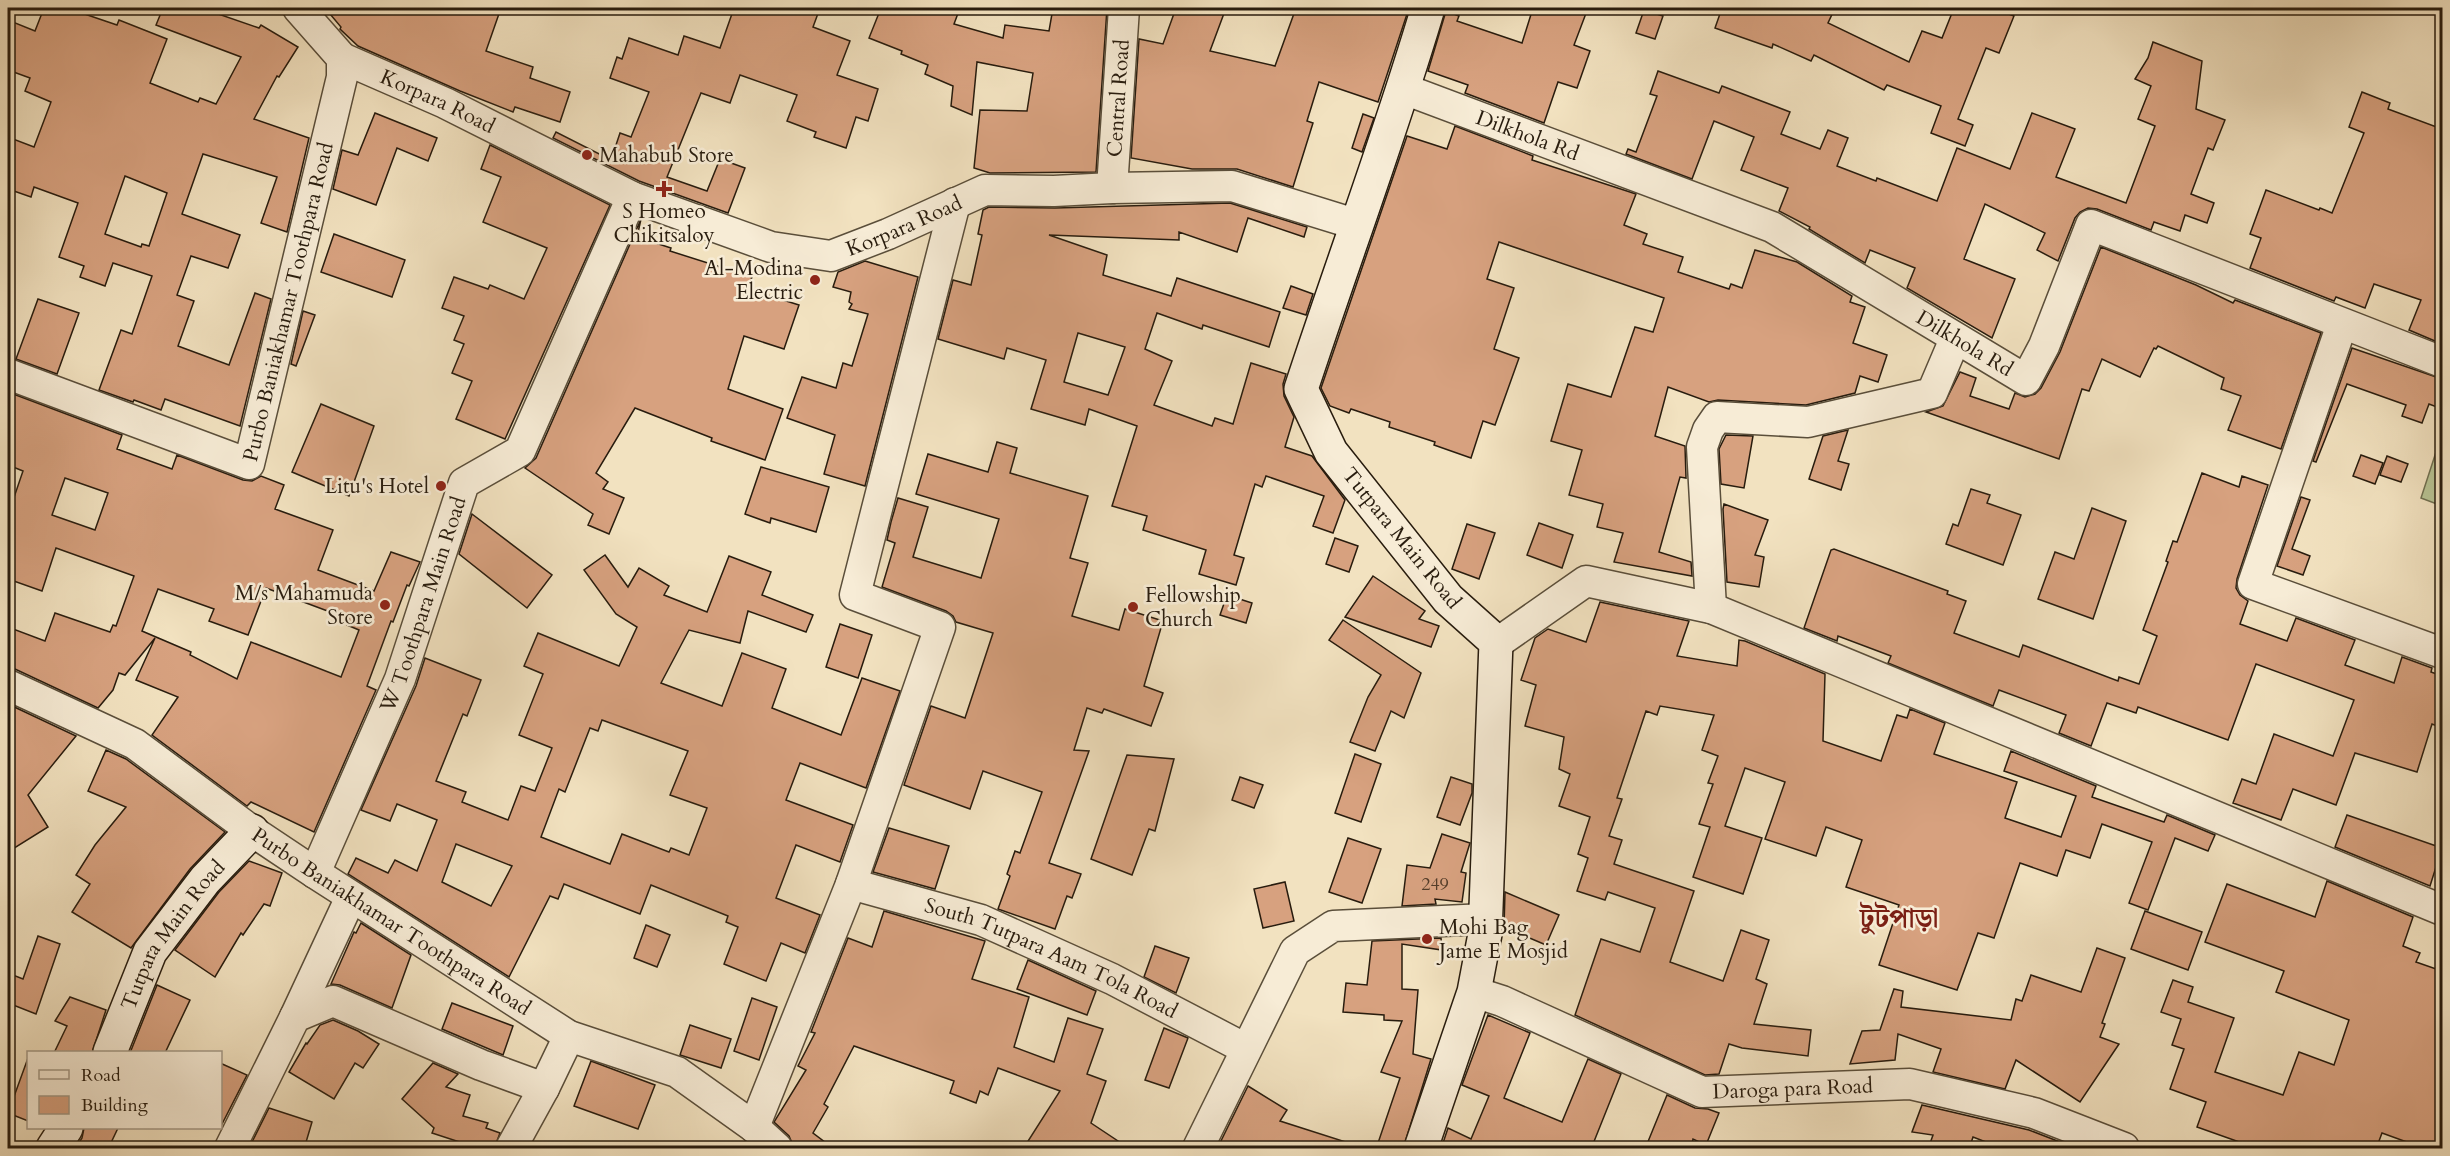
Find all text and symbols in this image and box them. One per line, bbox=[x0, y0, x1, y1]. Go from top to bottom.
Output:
street label: Central Road bbox=[1100, 38, 1137, 158]
street label: Korpara Road bbox=[376, 62, 500, 141]
street label: Dilkhola Rd bbox=[1472, 103, 1583, 168]
street label: Purbo Baniakhamar Toothpara Road bbox=[236, 139, 341, 465]
place label: Mahabub Store bbox=[599, 141, 734, 170]
marker: Mahabub Store bbox=[580, 148, 594, 162]
marker: S Homeo Chikitsaloy bbox=[657, 182, 671, 196]
street label: Korpara Road bbox=[842, 188, 967, 264]
place label: S Homeo Chikitsaloy bbox=[613, 197, 715, 250]
place label: Al-Modina Electric bbox=[704, 254, 803, 307]
marker: Al-Modina Electric bbox=[808, 273, 822, 287]
street label: Dilkhola Rd bbox=[1911, 303, 2018, 384]
street label: Tutpara Main Road bbox=[1335, 461, 1468, 615]
place label: Litu's Hotel bbox=[324, 472, 429, 501]
marker: Litu's Hotel bbox=[434, 479, 448, 493]
street label: W Toothpara Main Road bbox=[373, 493, 474, 718]
place label: M/s Mahamuda Store bbox=[235, 579, 373, 632]
place label: Fellowship Church bbox=[1145, 581, 1241, 634]
marker: M/s Mahamuda Store bbox=[378, 598, 392, 612]
marker: Fellowship Church bbox=[1126, 600, 1140, 614]
street label: Purbo Baniakhamar Toothpara Road bbox=[246, 821, 536, 1023]
street label: Tutpara Main Road bbox=[114, 854, 232, 1014]
house number: 249 bbox=[1421, 872, 1449, 897]
street label: South Tutpara Aam Tola Road bbox=[921, 891, 1183, 1026]
district label: টুটপাড়া bbox=[1859, 900, 1938, 937]
place label: Mohi Bag Jame E Mosjid bbox=[1436, 913, 1568, 966]
marker: Mohi Bag Jame E Mosjid bbox=[1420, 932, 1434, 946]
legend bbox=[27, 1051, 222, 1129]
text: Road bbox=[81, 1063, 121, 1088]
street label: Daroga para Road bbox=[1712, 1071, 1874, 1107]
text: Building bbox=[81, 1093, 149, 1118]

